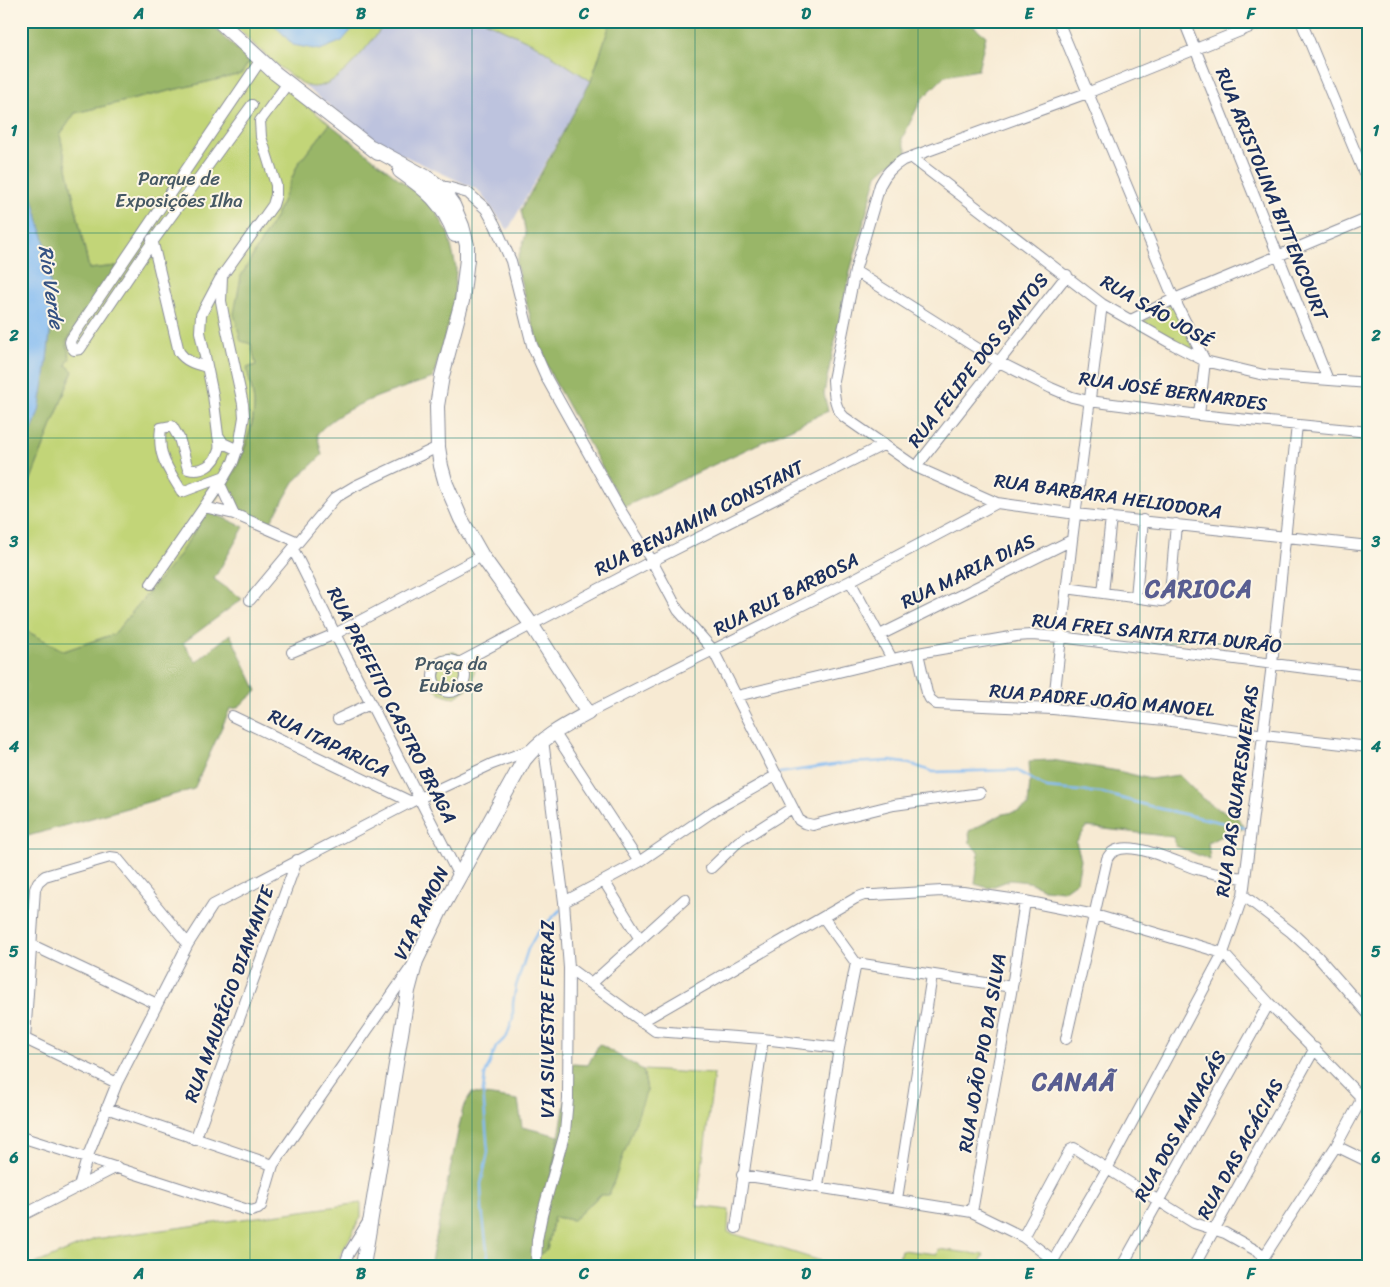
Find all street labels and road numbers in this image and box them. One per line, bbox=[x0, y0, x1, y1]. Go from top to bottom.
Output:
street label: RUA ARISTOLINA BITTENCOURT bbox=[1206, 63, 1338, 327]
street label: RUA FELIPE DOS SANTOS bbox=[899, 265, 1057, 455]
street label: RUA SÃO JOSÉ bbox=[1094, 265, 1221, 357]
street label: RUA JOSÉ BERNARDES bbox=[1077, 361, 1269, 421]
street label: RUA BENJAMIM CONSTANT bbox=[588, 450, 811, 585]
street label: RUA BARBARA HELIODORA bbox=[992, 464, 1224, 528]
street label: RUA MARIA DIAS bbox=[895, 524, 1041, 618]
street label: RUA RUI BARBOSA bbox=[707, 543, 865, 645]
street label: RUA PREFEITO CASTRO BRAGA bbox=[318, 581, 466, 829]
street label: RUA FREI SANTA RITA DURÃO bbox=[1030, 603, 1284, 663]
street label: RUA PADRE JOÃO MANOEL bbox=[988, 674, 1216, 726]
street label: RUA DAS QUARESMEIRAS bbox=[1206, 683, 1268, 899]
street label: RUA ITAPARICA bbox=[263, 699, 395, 787]
street label: VIA RAMON bbox=[384, 860, 458, 966]
street label: RUA MAURÍCIO DIAMANTE bbox=[174, 880, 284, 1107]
street label: VIA SILVESTRE FERRAZ bbox=[531, 920, 564, 1118]
street label: RUA JOÃO PIO DA SILVA bbox=[948, 951, 1016, 1155]
street label: RUA DOS MANACÁS bbox=[1125, 1044, 1235, 1208]
street label: RUA DAS ACÁCIAS bbox=[1188, 1073, 1292, 1225]

